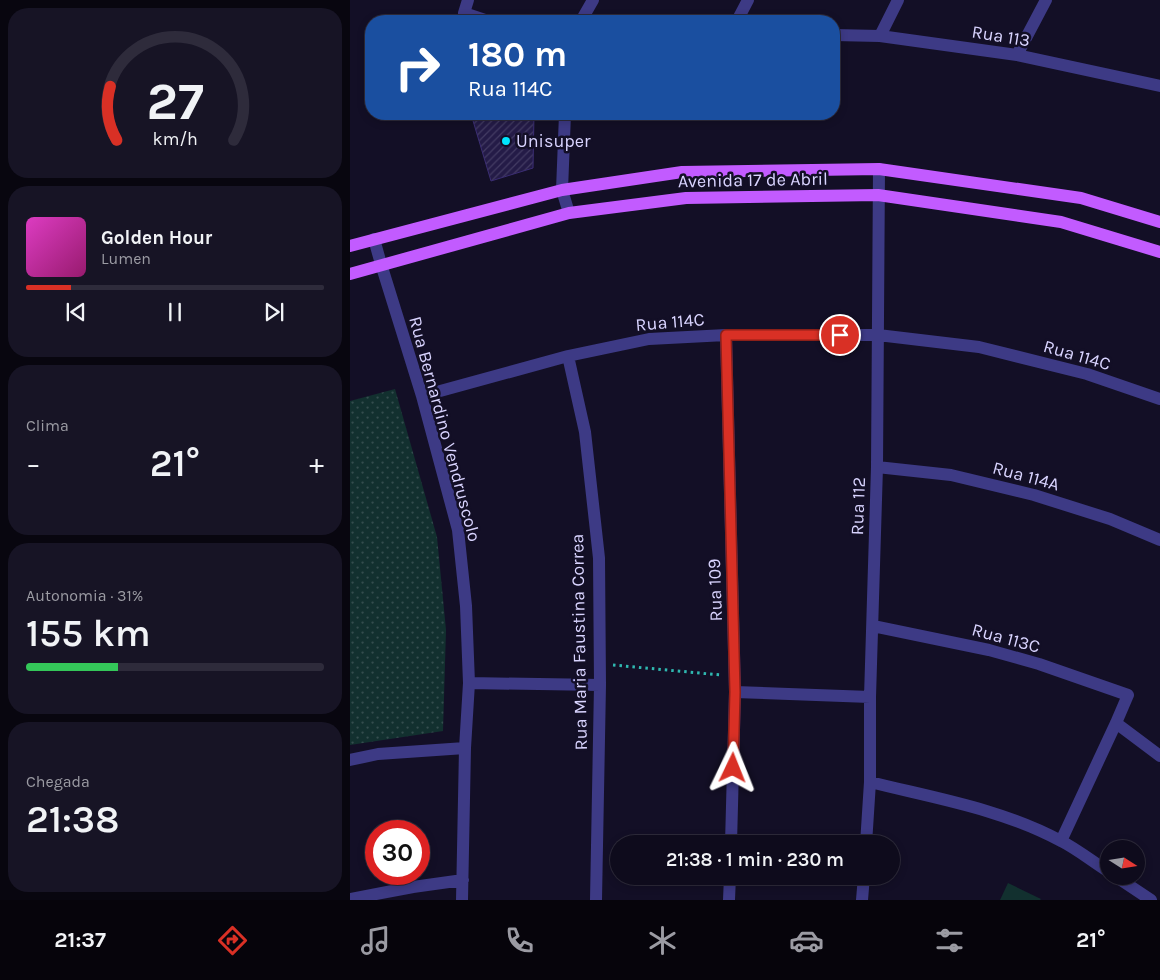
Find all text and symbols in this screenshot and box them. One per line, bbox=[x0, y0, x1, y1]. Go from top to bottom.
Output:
street label: Rua 113 bbox=[970, 21, 1032, 51]
text: 180 m bbox=[468, 34, 567, 75]
icon: right bbox=[385, 35, 450, 100]
text: 27 bbox=[146, 71, 204, 132]
text: Rua 114C bbox=[468, 76, 552, 102]
text: km/h bbox=[152, 129, 198, 150]
place label: Unisuper bbox=[516, 130, 591, 152]
marker: Unisuper bbox=[500, 135, 512, 147]
street label: Avenida 17 de Abril bbox=[678, 168, 828, 192]
text: Golden Hour bbox=[101, 227, 212, 249]
text: Lumen bbox=[101, 249, 151, 268]
icon: previous bbox=[62, 298, 90, 326]
icon: pause bbox=[161, 298, 189, 326]
icon: next bbox=[260, 298, 288, 326]
street label: Rua 114C bbox=[635, 308, 705, 336]
street label: Rua Bernardino Vendruscolo bbox=[404, 314, 486, 544]
pin bbox=[819, 314, 861, 356]
icon: arrive bbox=[826, 321, 854, 349]
street label: Rua 114C bbox=[1041, 335, 1113, 375]
text: Clima bbox=[26, 416, 69, 435]
text: 21° bbox=[150, 441, 200, 486]
text: − bbox=[26, 447, 41, 480]
text: + bbox=[309, 447, 324, 480]
street label: Rua 114A bbox=[990, 457, 1062, 495]
street label: Rua 112 bbox=[846, 476, 870, 536]
street label: Rua Maria Faustina Correa bbox=[566, 533, 592, 751]
street label: Rua 109 bbox=[703, 558, 727, 622]
text: Autonomia · 31% bbox=[26, 586, 143, 605]
text: 155 km bbox=[26, 611, 151, 656]
street label: Rua 113C bbox=[970, 618, 1042, 658]
position arrow bbox=[706, 741, 758, 793]
text: Chegada bbox=[26, 772, 90, 791]
text: 21:38 bbox=[26, 797, 119, 842]
speed limit sign: 30 bbox=[365, 820, 430, 885]
north arrow bbox=[1100, 840, 1145, 885]
map controls bbox=[1100, 840, 1145, 885]
text: 21:38 · 1 min · 230 m bbox=[666, 849, 844, 871]
icon: directions bbox=[215, 923, 250, 958]
icon: music bbox=[358, 923, 393, 958]
icon: phone bbox=[502, 923, 537, 958]
icon: climate bbox=[645, 923, 680, 958]
icon: car bbox=[789, 923, 824, 958]
icon: filters bbox=[932, 923, 967, 958]
text: 21:37 bbox=[54, 927, 106, 953]
text: 21° bbox=[1076, 927, 1106, 953]

